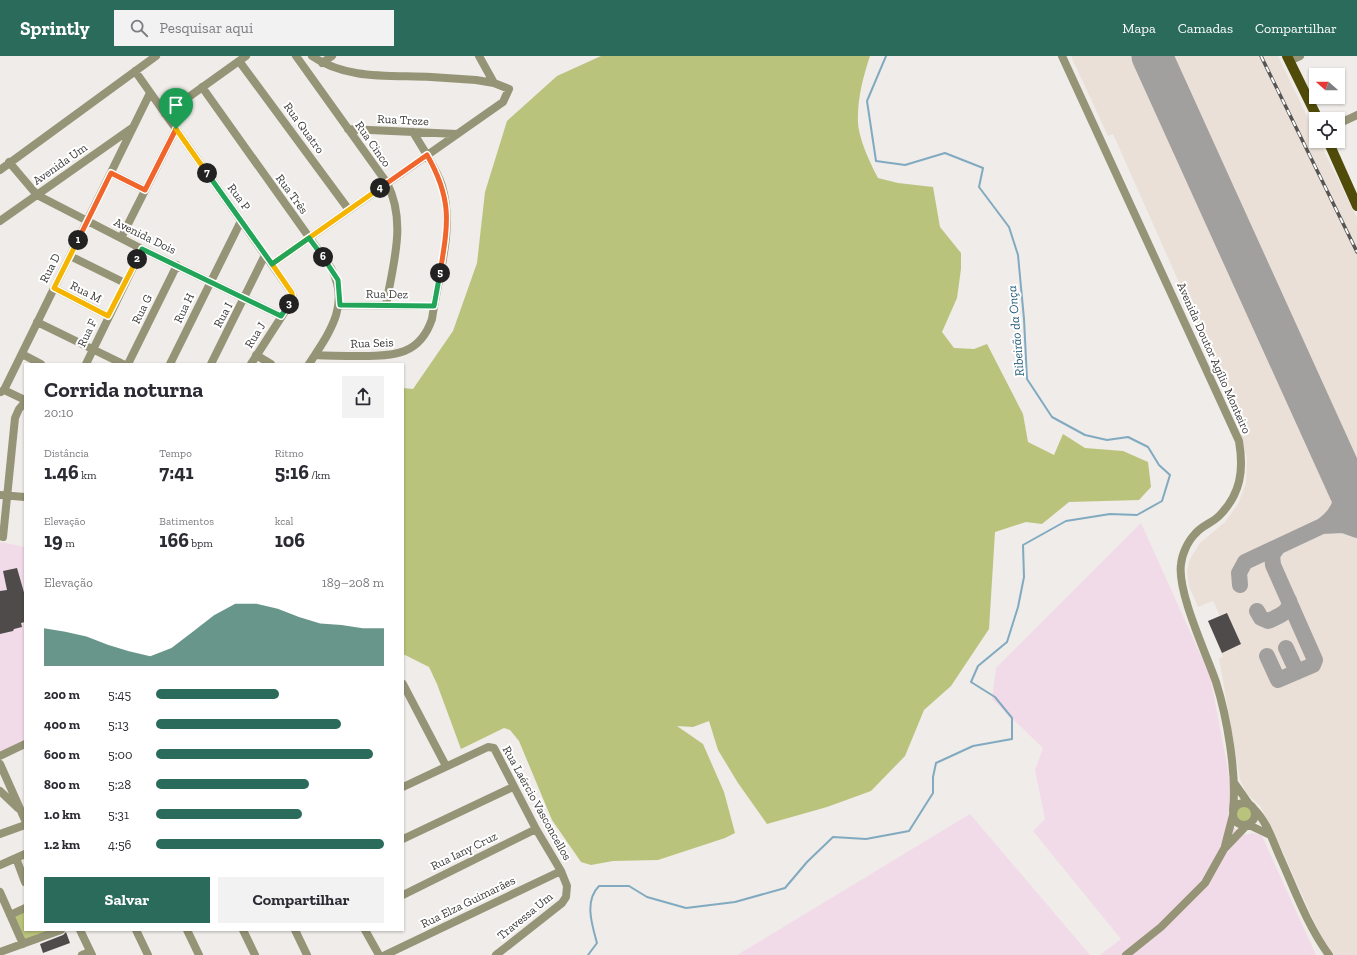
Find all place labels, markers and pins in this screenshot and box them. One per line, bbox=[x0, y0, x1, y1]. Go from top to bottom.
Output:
pin bbox=[159, 88, 193, 129]
pin: 7 bbox=[197, 163, 217, 183]
pin: 4 bbox=[370, 178, 390, 198]
pin: 1 bbox=[68, 230, 88, 250]
pin: 6 bbox=[313, 247, 333, 267]
pin: 2 bbox=[127, 249, 147, 269]
pin: 5 bbox=[430, 263, 450, 283]
pin: 3 bbox=[279, 294, 299, 314]

